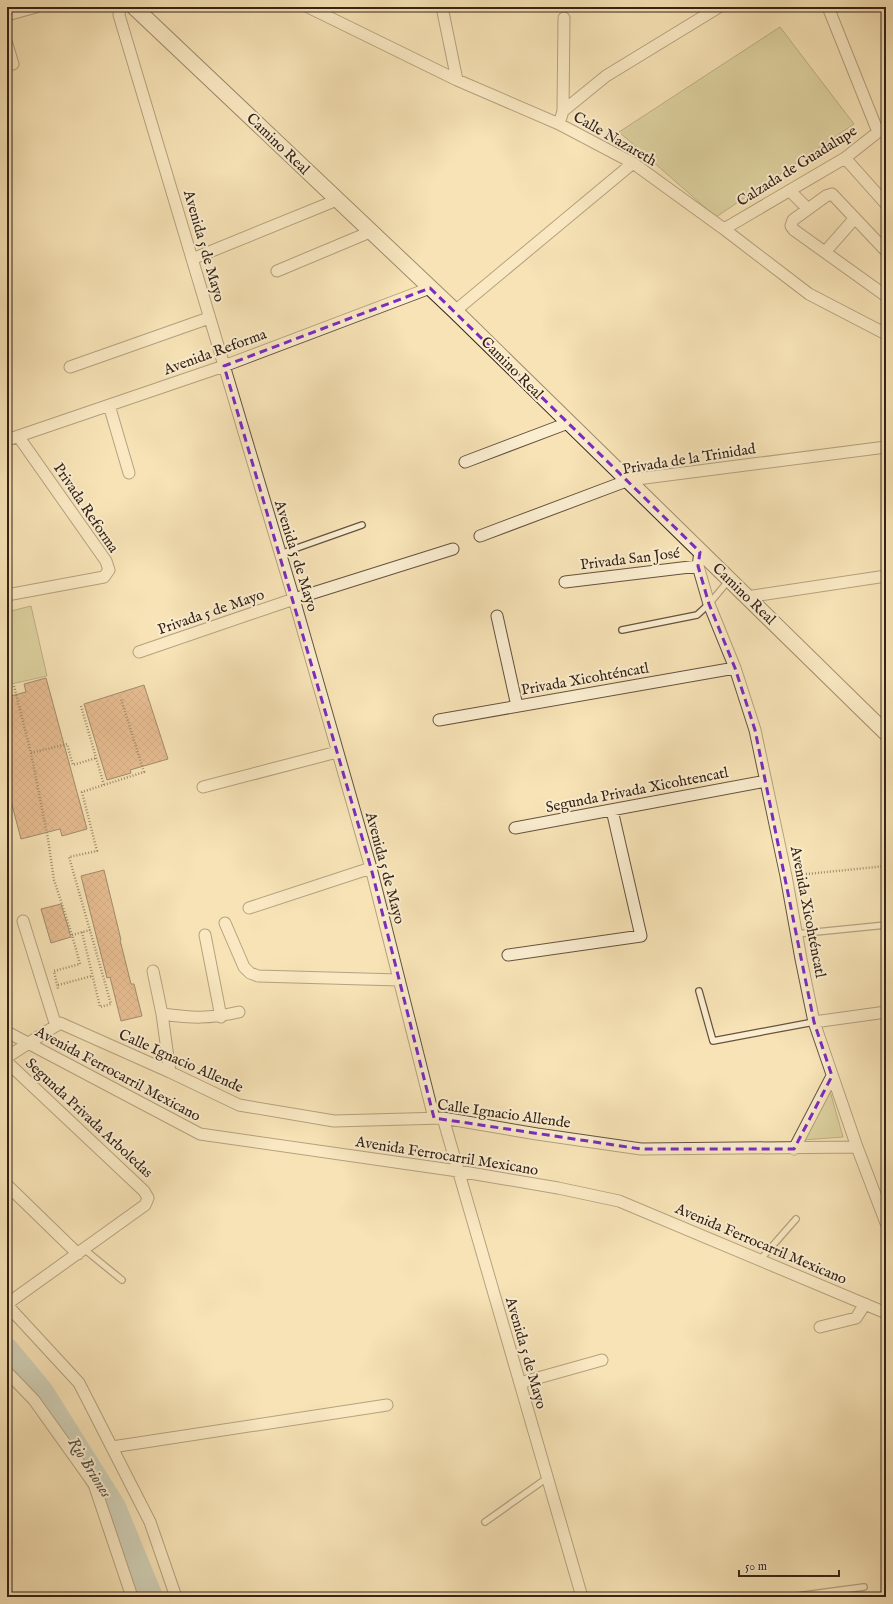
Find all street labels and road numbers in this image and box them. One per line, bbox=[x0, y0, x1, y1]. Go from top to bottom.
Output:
street label: Calle Nazareth bbox=[570, 107, 660, 171]
street label: Camino Real bbox=[242, 109, 314, 180]
street label: Calzada de Guadalupe bbox=[733, 121, 861, 211]
street label: Avenida 5 de Mayo bbox=[179, 187, 229, 304]
street label: Avenida Reforma bbox=[160, 324, 270, 380]
street label: Camino Real bbox=[477, 333, 548, 404]
street label: Privada de la Trinidad bbox=[621, 439, 758, 479]
street label: Privada Reforma bbox=[49, 460, 123, 557]
street label: Avenida 5 de Mayo bbox=[270, 497, 322, 614]
street label: Privada San José bbox=[579, 543, 681, 575]
street label: Camino Real bbox=[708, 559, 780, 630]
street label: Privada 5 de Mayo bbox=[155, 585, 267, 639]
street label: Privada Xicohténcatl bbox=[520, 658, 651, 700]
street label: Segunda Privada Xicohtencatl bbox=[544, 763, 731, 817]
street label: Avenida 5 de Mayo bbox=[361, 809, 409, 926]
street label: Avenida Xicohténcatl bbox=[786, 844, 830, 980]
street label: Avenida Ferrocarril Mexicano bbox=[31, 1022, 204, 1126]
street label: Calle Ignacio Allende bbox=[116, 1025, 246, 1097]
street label: Segunda Privada Arboledas bbox=[21, 1054, 157, 1182]
street label: Calle Ignacio Allende bbox=[436, 1095, 572, 1133]
street label: Avenida Ferrocarril Mexicano bbox=[353, 1132, 540, 1180]
street label: Avenida Ferrocarril Mexicano bbox=[671, 1199, 850, 1289]
street label: Avenida 5 de Mayo bbox=[501, 1294, 551, 1411]

